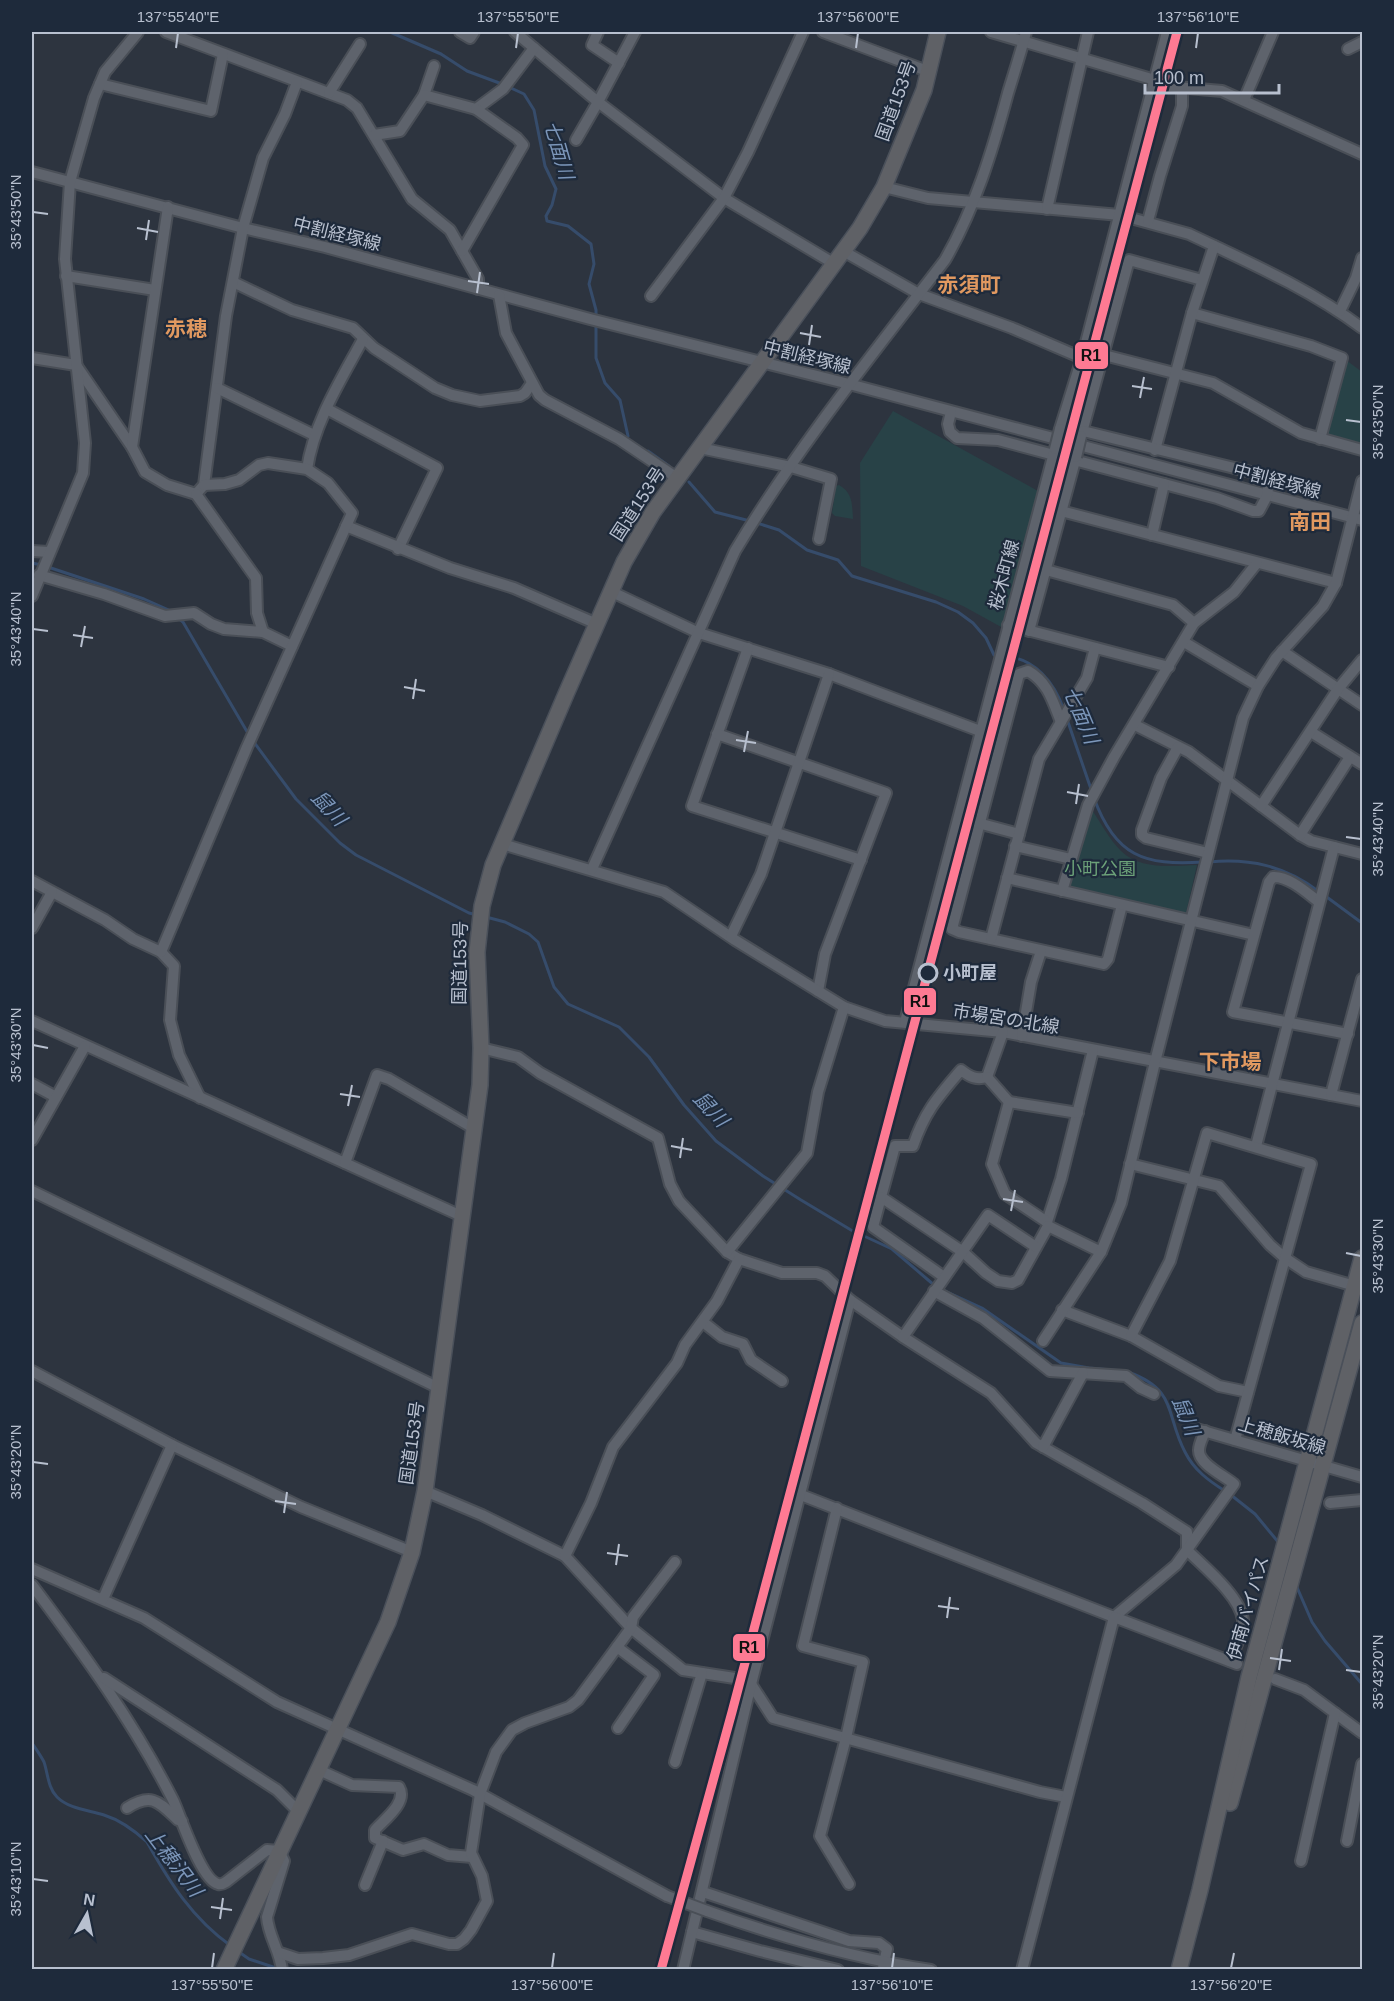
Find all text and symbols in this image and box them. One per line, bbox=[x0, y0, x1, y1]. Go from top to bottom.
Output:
text: 137°55'40"E bbox=[137, 8, 219, 25]
text: 137°55'50"E bbox=[477, 8, 559, 25]
text: 137°56'00"E bbox=[817, 8, 899, 25]
text: 137°56'10"E bbox=[1157, 8, 1239, 25]
scale bar bbox=[1145, 57, 1278, 95]
street label: 国道153号 bbox=[872, 58, 920, 144]
text: 100 m bbox=[1154, 68, 1204, 88]
water label: 七面川 bbox=[540, 118, 578, 184]
text: 35°43'50"N bbox=[7, 174, 24, 250]
street label: 中割経塚線 bbox=[291, 213, 383, 255]
district label: 赤須町 bbox=[938, 273, 1001, 296]
district label: 赤穂 bbox=[165, 317, 207, 340]
street label: 中割経塚線 bbox=[761, 336, 853, 378]
line badge: R1 bbox=[1074, 341, 1109, 370]
text: R1 bbox=[1081, 347, 1101, 364]
text: 35°43'50"N bbox=[1369, 384, 1386, 460]
street label: 中割経塚線 bbox=[1231, 460, 1323, 502]
street label: 国道153号 bbox=[607, 463, 669, 545]
district label: 南田 bbox=[1289, 510, 1331, 533]
street label: 桜木町線 bbox=[985, 538, 1023, 612]
text: 35°43'40"N bbox=[7, 591, 24, 667]
water label: 七面川 bbox=[1059, 683, 1104, 749]
water label: 鼠川 bbox=[307, 786, 352, 832]
text: 35°43'40"N bbox=[1369, 801, 1386, 877]
park label: 小町公園 bbox=[1064, 859, 1136, 879]
street label: 国道153号 bbox=[449, 921, 471, 1005]
marker: 小町屋 bbox=[918, 963, 938, 983]
place label: 小町屋 bbox=[943, 963, 997, 983]
line badge: R1 bbox=[903, 987, 937, 1016]
text: R1 bbox=[910, 993, 930, 1010]
street label: 市場宮の北線 bbox=[951, 1001, 1061, 1037]
text: 35°43'30"N bbox=[7, 1007, 24, 1083]
district label: 下市場 bbox=[1199, 1050, 1262, 1073]
water label: 鼠川 bbox=[689, 1087, 734, 1133]
text: 35°43'30"N bbox=[1369, 1218, 1386, 1294]
water label: 鼠川 bbox=[1168, 1393, 1204, 1441]
street label: 国道153号 bbox=[396, 1400, 428, 1486]
street label: 上穂飯坂線 bbox=[1236, 1414, 1328, 1458]
text: 35°43'20"N bbox=[7, 1424, 24, 1500]
street label: 伊南バイパス bbox=[1224, 1554, 1272, 1662]
line badge: R1 bbox=[732, 1633, 766, 1662]
text: 35°43'20"N bbox=[1369, 1634, 1386, 1710]
text: R1 bbox=[739, 1639, 759, 1656]
water label: 上穂沢川 bbox=[141, 1823, 208, 1902]
text: 35°43'10"N bbox=[7, 1841, 24, 1917]
north arrow bbox=[57, 1884, 117, 1944]
text: N bbox=[82, 1890, 96, 1909]
text: 137°55'50"E bbox=[171, 1976, 253, 1993]
text: 137°56'00"E bbox=[511, 1976, 593, 1993]
text: 137°56'10"E bbox=[851, 1976, 933, 1993]
text: 137°56'20"E bbox=[1190, 1976, 1272, 1993]

